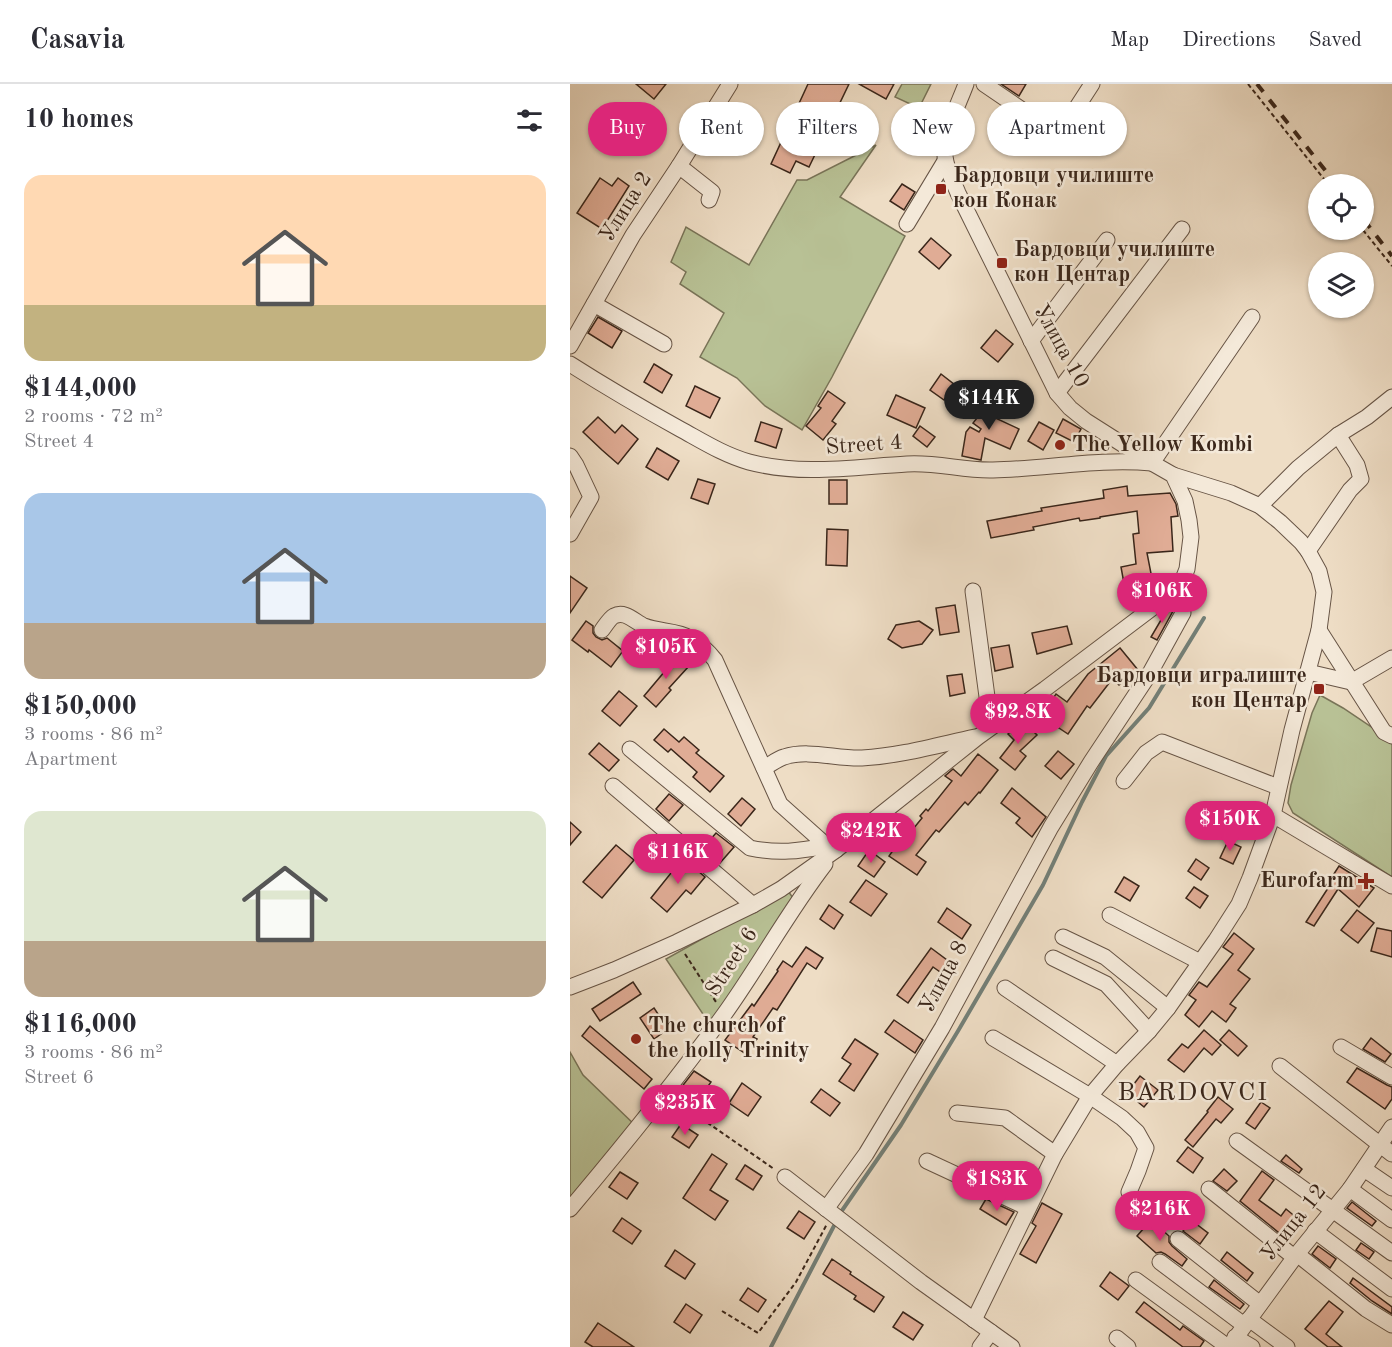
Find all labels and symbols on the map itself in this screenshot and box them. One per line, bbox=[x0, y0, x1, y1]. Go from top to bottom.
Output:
place label: Бардовци училиште кон Конак bbox=[953, 165, 1154, 212]
street label: Улица 2 bbox=[596, 168, 656, 246]
marker: Бардовци училиште кон Конак bbox=[934, 182, 948, 196]
place label: Бардовци училиште кон Центар bbox=[1014, 239, 1215, 286]
marker: Бардовци училиште кон Центар bbox=[995, 256, 1009, 270]
street label: Улица 10 bbox=[1029, 301, 1093, 391]
pin: $144K bbox=[947, 380, 1031, 431]
street label: Street 4 bbox=[825, 431, 903, 459]
place label: The Yellow Kombi bbox=[1072, 434, 1253, 456]
marker: The Yellow Kombi bbox=[1053, 438, 1067, 452]
pin: $106K bbox=[1120, 573, 1204, 624]
pin: $105K bbox=[624, 629, 708, 680]
place label: Бардовци игралиште кон Центар bbox=[1096, 665, 1307, 712]
marker: Бардовци игралиште кон Центар bbox=[1312, 682, 1326, 696]
pin: $92.8K bbox=[969, 694, 1067, 745]
pin: $150K bbox=[1188, 801, 1272, 852]
pin: $242K bbox=[829, 813, 913, 864]
pin: $116K bbox=[636, 834, 720, 885]
place label: Eurofarm bbox=[1260, 870, 1354, 892]
marker: Eurofarm bbox=[1359, 874, 1373, 888]
street label: Street 6 bbox=[702, 924, 762, 1000]
street label: Улица 8 bbox=[916, 937, 972, 1017]
place label: Тhe church of the holly Trinity bbox=[648, 1015, 810, 1062]
marker: Тhe church of the holly Trinity bbox=[629, 1032, 643, 1046]
district label: BARDOVCI bbox=[1117, 1080, 1269, 1106]
pin: $235K bbox=[643, 1085, 727, 1136]
pin: $183K bbox=[955, 1161, 1039, 1212]
street label: Улица 12 bbox=[1257, 1180, 1331, 1266]
pin: $216K bbox=[1118, 1191, 1202, 1242]

